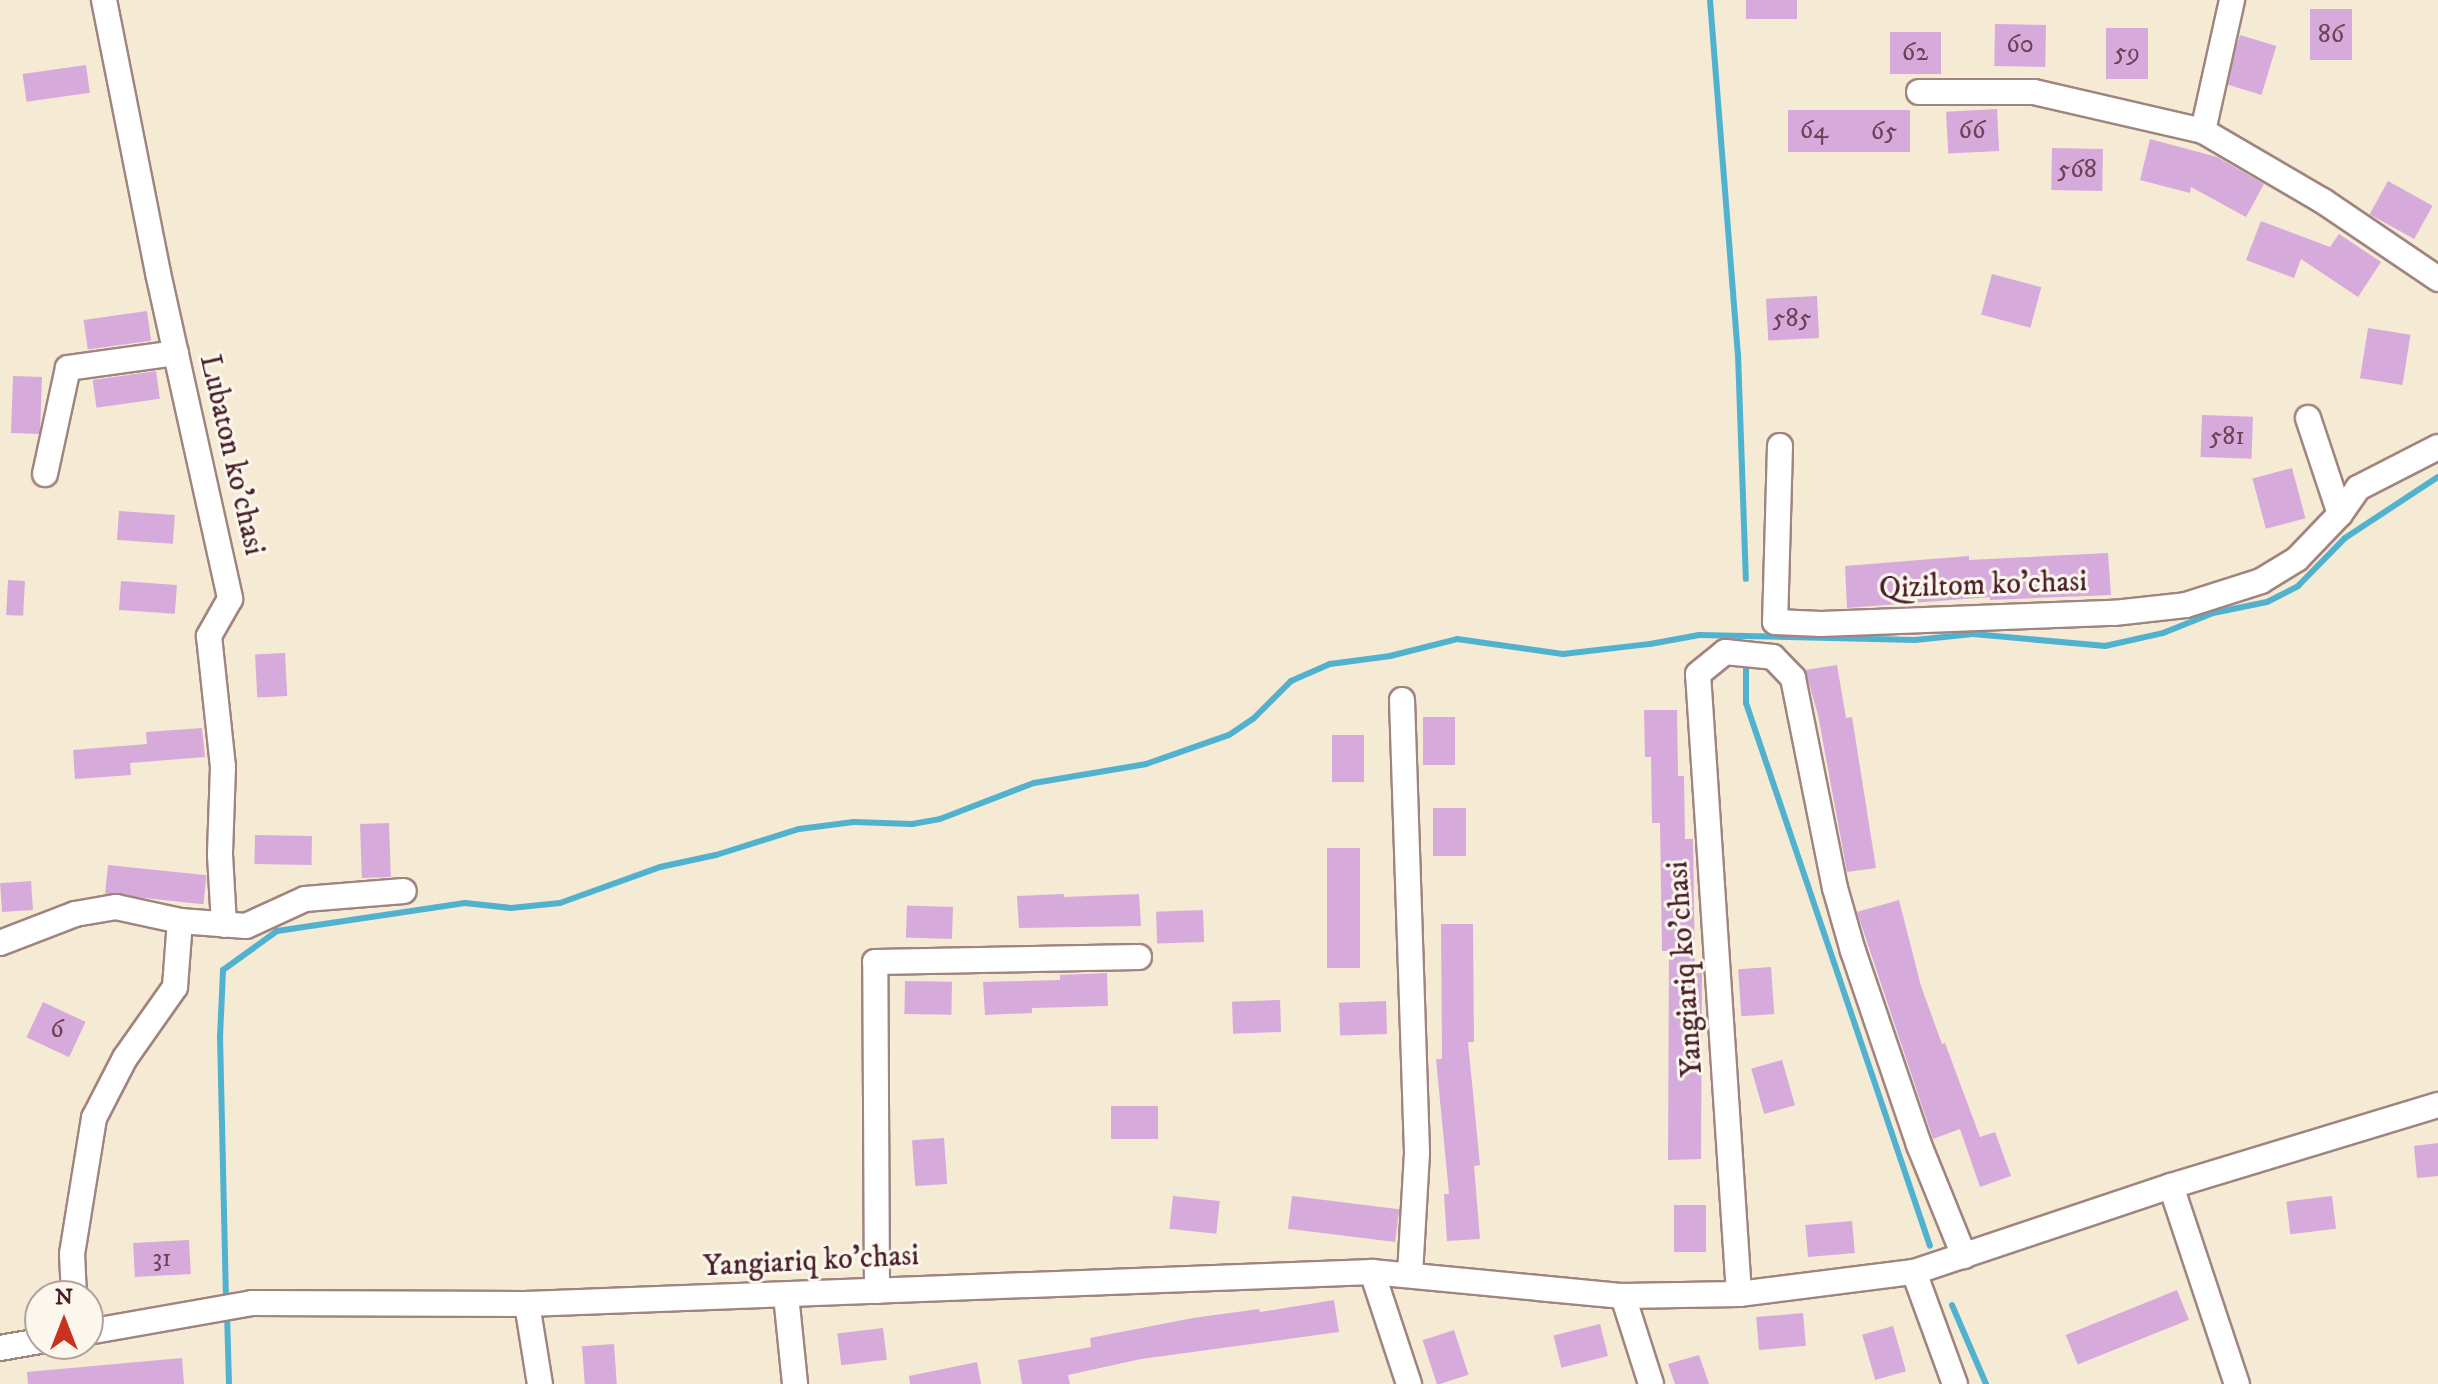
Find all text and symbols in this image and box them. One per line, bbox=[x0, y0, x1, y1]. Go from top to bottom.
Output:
house number: 86 bbox=[2318, 19, 2344, 51]
house number: 60 bbox=[2006, 29, 2034, 61]
house number: 62 bbox=[1902, 37, 1928, 69]
house number: 59 bbox=[2114, 37, 2140, 69]
house number: 64 bbox=[1800, 115, 1828, 147]
house number: 66 bbox=[1958, 115, 1986, 147]
house number: 65 bbox=[1871, 116, 1897, 148]
house number: 568 bbox=[2057, 154, 2097, 186]
house number: 585 bbox=[1773, 303, 1811, 335]
street label: Lubaton ko'chasi bbox=[190, 351, 272, 559]
house number: 581 bbox=[2209, 421, 2245, 453]
street label: Qiziltom ko'chasi bbox=[1878, 564, 2088, 608]
street label: Yangiariq ko'chasi bbox=[1661, 860, 1711, 1078]
house number: 6 bbox=[50, 1014, 64, 1046]
street label: Yangiariq ko'chasi bbox=[702, 1238, 920, 1286]
house number: 31 bbox=[152, 1243, 172, 1275]
north arrow bbox=[24, 1280, 104, 1360]
text: N bbox=[55, 1284, 73, 1311]

